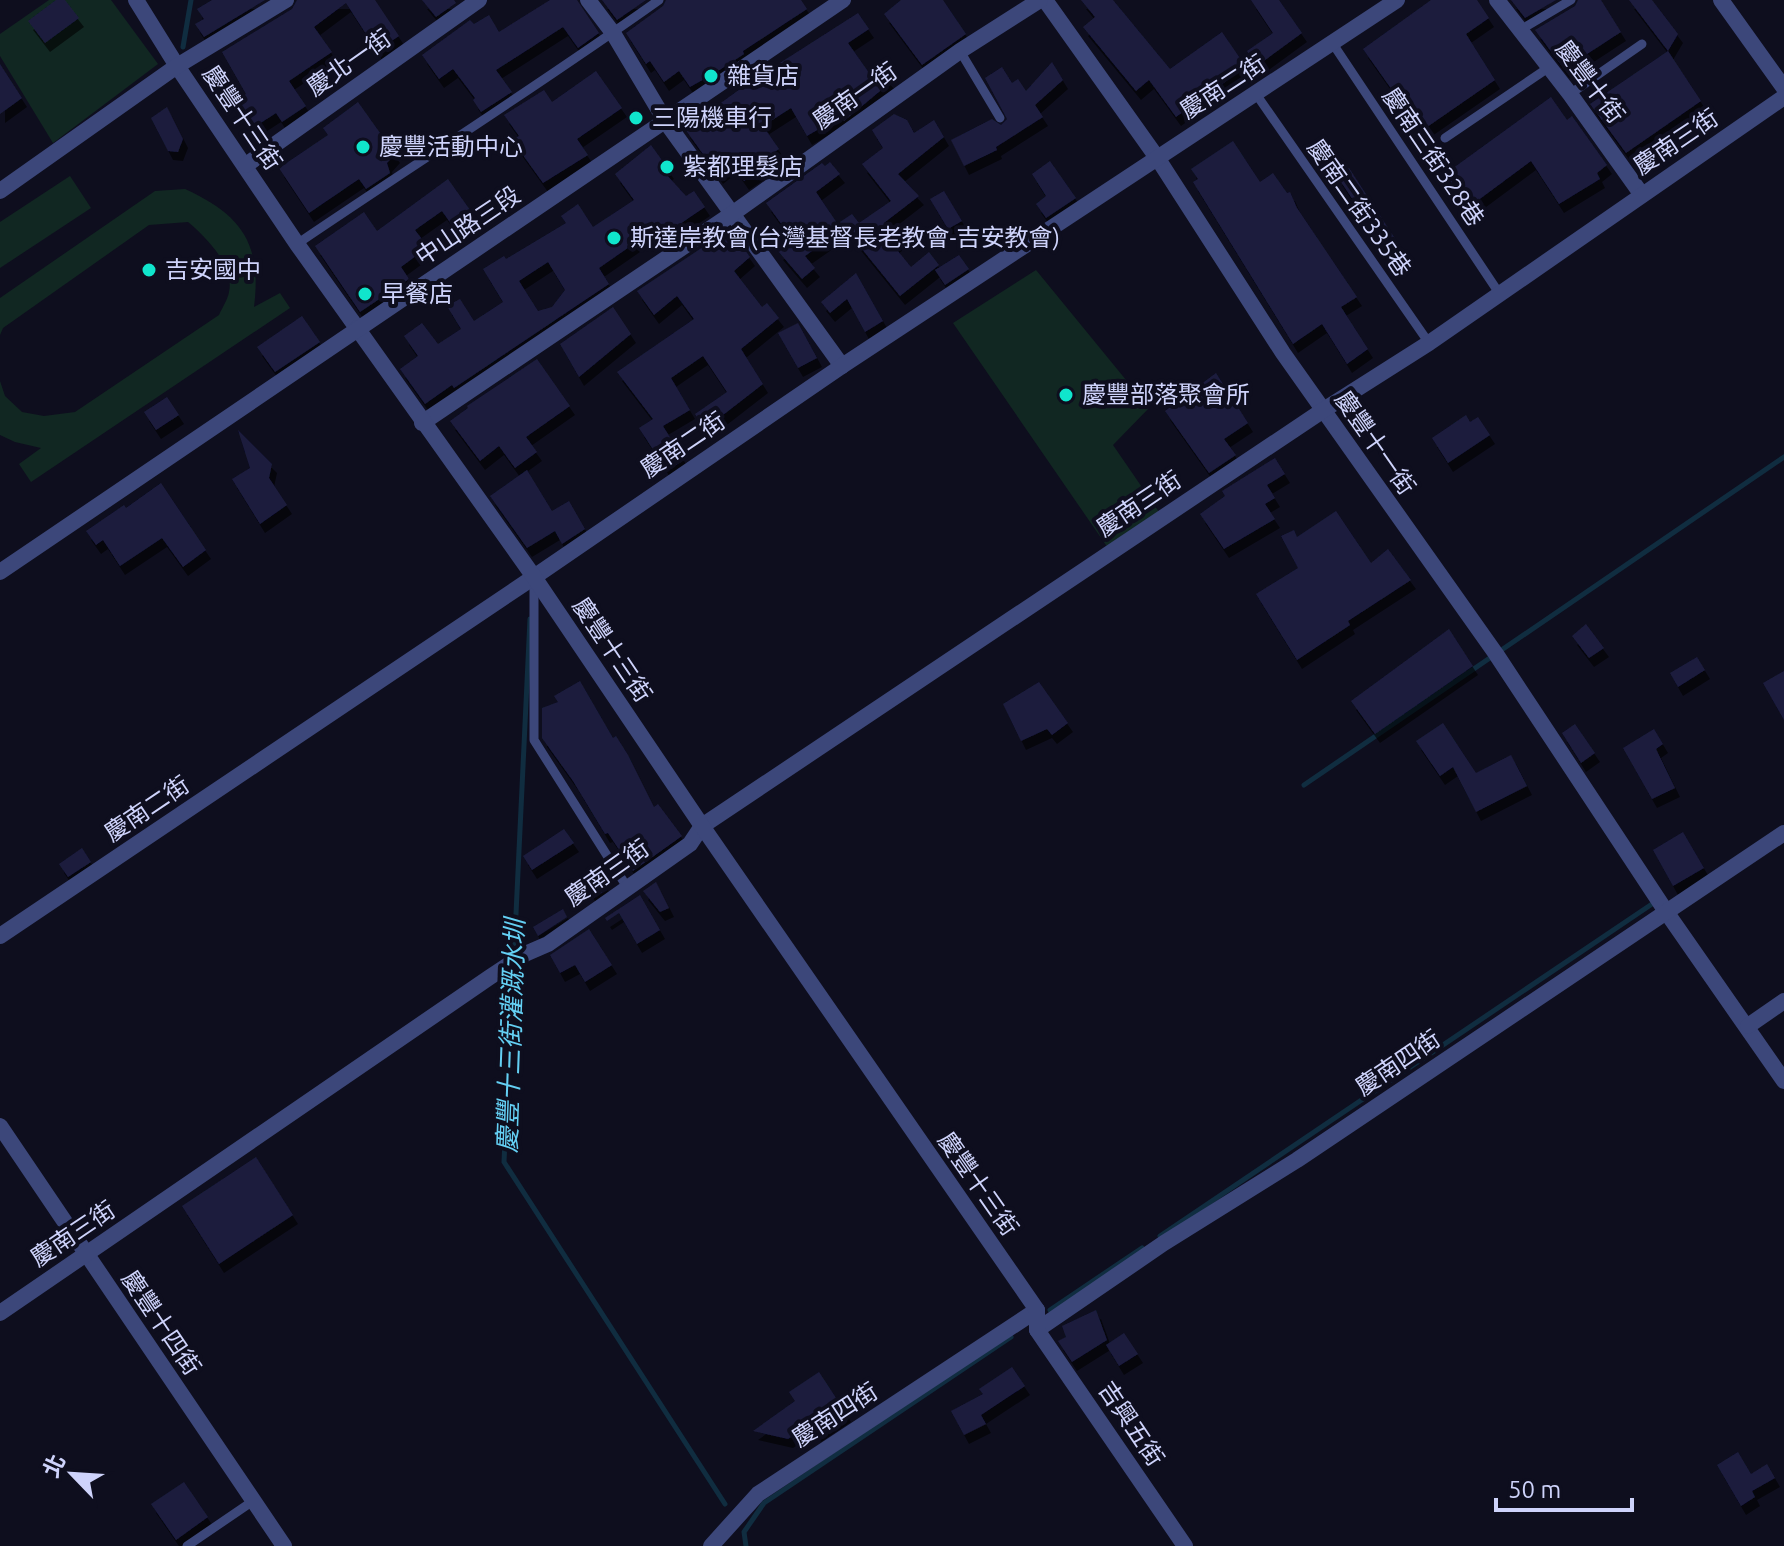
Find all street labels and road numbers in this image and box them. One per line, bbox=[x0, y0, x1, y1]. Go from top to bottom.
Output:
street label: 慶北一街 bbox=[302, 24, 396, 101]
street label: 慶豐十街 bbox=[1551, 35, 1630, 128]
street label: 慶南二街 bbox=[1175, 49, 1270, 124]
street label: 慶南一街 bbox=[808, 57, 902, 134]
street label: 慶豐十三街 bbox=[198, 60, 287, 175]
street label: 慶南三街328巷 bbox=[1377, 83, 1490, 231]
street label: 慶南三街 bbox=[1628, 104, 1723, 180]
street label: 慶南二街335巷 bbox=[1302, 134, 1417, 281]
street label: 中山路三段 bbox=[410, 181, 525, 270]
street label: 慶豐十一街 bbox=[1330, 386, 1421, 500]
street label: 慶南二街 bbox=[635, 407, 730, 483]
street label: 慶南三街 bbox=[1091, 466, 1186, 542]
street label: 慶豐十三街 bbox=[568, 592, 657, 707]
street label: 慶南二街 bbox=[99, 771, 194, 847]
street label: 慶南三街 bbox=[560, 834, 654, 911]
street label: 慶南四街 bbox=[1350, 1025, 1445, 1101]
street label: 慶豐十三街 bbox=[933, 1127, 1024, 1241]
street label: 慶南三街 bbox=[25, 1196, 120, 1272]
street label: 慶豐十四街 bbox=[117, 1265, 206, 1380]
street label: 吉興五街 bbox=[1093, 1376, 1169, 1471]
street label: 慶南四街 bbox=[787, 1377, 882, 1452]

